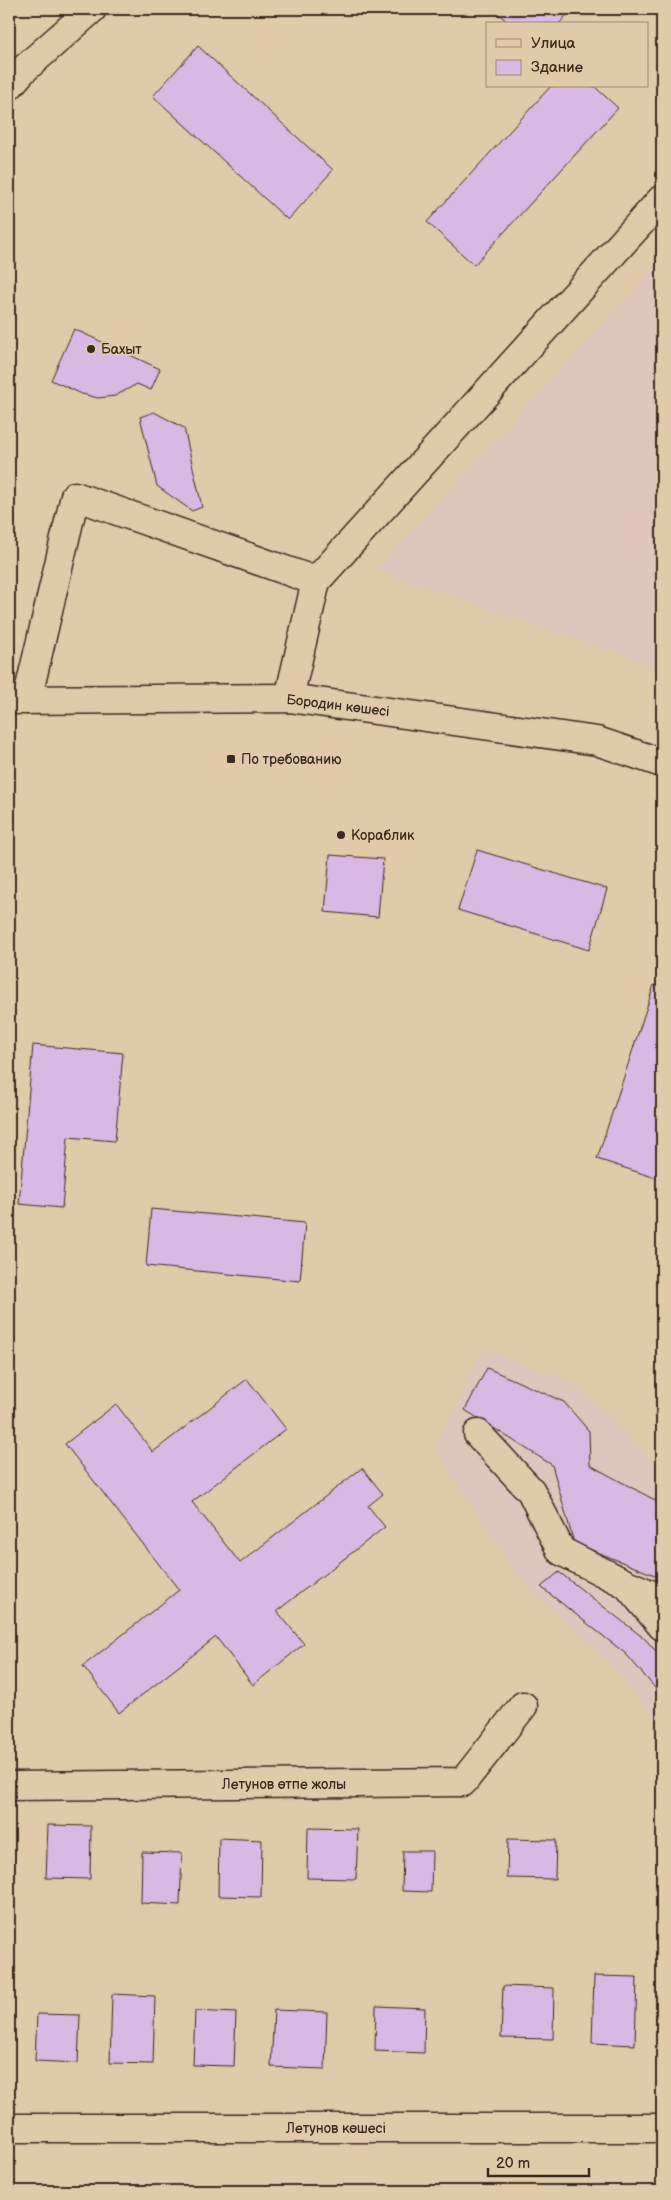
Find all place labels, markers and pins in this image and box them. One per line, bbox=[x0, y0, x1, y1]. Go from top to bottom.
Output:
place label: Бахыт bbox=[101, 341, 142, 358]
marker: Бахыт bbox=[85, 343, 97, 355]
place label: По требованию bbox=[241, 751, 342, 768]
marker: По требованию bbox=[225, 753, 237, 765]
place label: Кораблик bbox=[351, 827, 415, 844]
marker: Кораблик bbox=[335, 829, 347, 841]

